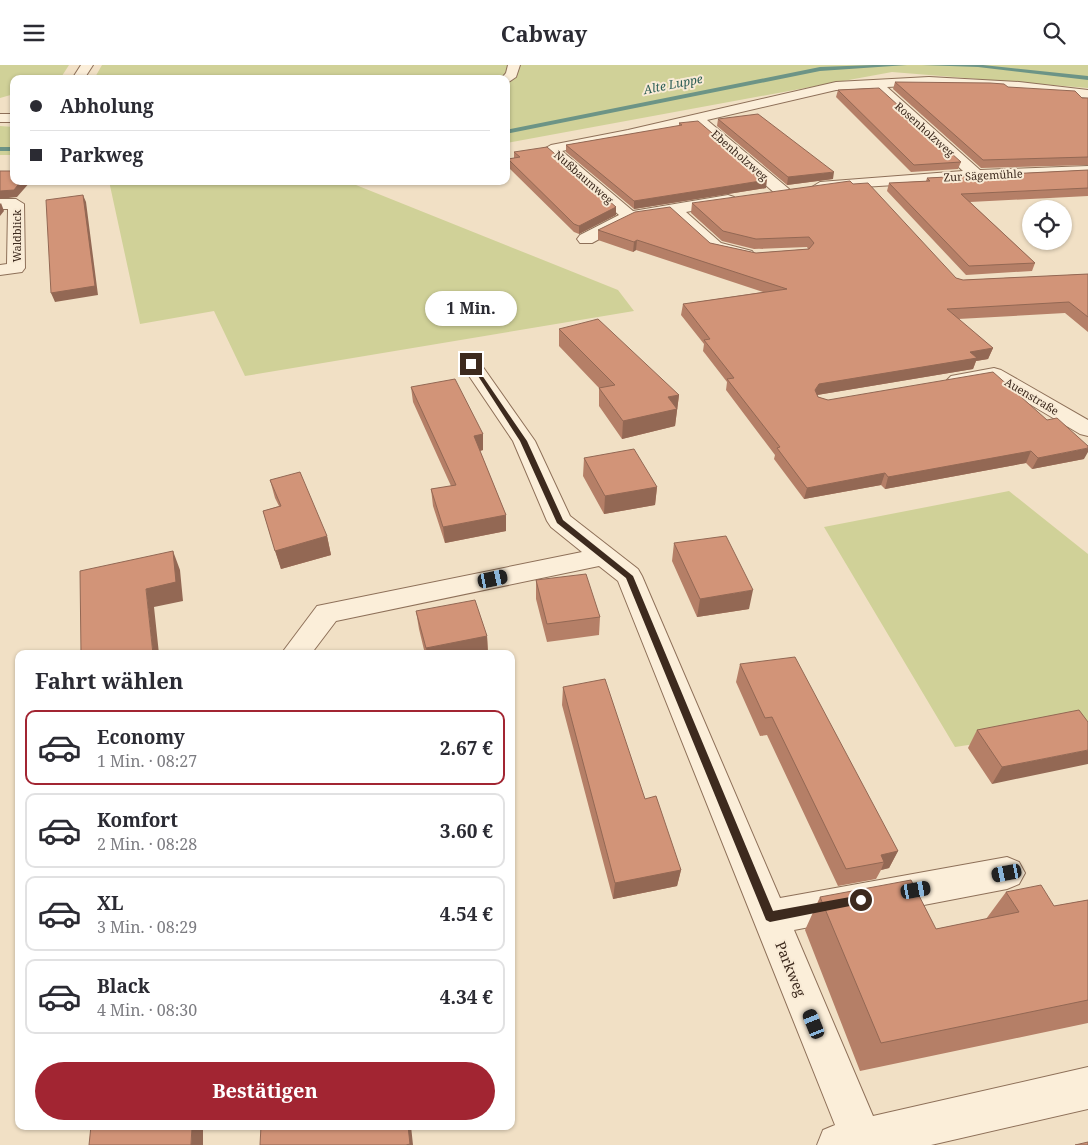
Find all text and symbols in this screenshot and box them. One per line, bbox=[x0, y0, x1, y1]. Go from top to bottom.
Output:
text: Cabway bbox=[501, 18, 587, 48]
icon: menu bbox=[20, 19, 48, 47]
icon: search bbox=[1040, 19, 1068, 47]
water label: Alte Luppe bbox=[641, 70, 704, 98]
text: Abholung bbox=[60, 93, 154, 119]
street label: Rosenholzweg bbox=[892, 98, 958, 160]
street label: Ebenholzweg bbox=[709, 126, 771, 184]
text: Parkweg bbox=[60, 142, 143, 168]
street label: Nußbaumweg bbox=[551, 147, 617, 207]
street label: Zur Sägemühle bbox=[943, 165, 1023, 185]
map controls bbox=[1022, 200, 1072, 250]
button: locate bbox=[1022, 200, 1072, 250]
street label: Waldblick bbox=[9, 209, 24, 262]
callout: 1 Min. bbox=[425, 291, 517, 327]
text: 1 Min. bbox=[446, 297, 496, 319]
route end bbox=[460, 353, 482, 375]
street label: Auenstraße bbox=[1002, 374, 1062, 418]
car bbox=[476, 569, 509, 589]
text: Fahrt wählen bbox=[35, 665, 184, 695]
text: Economy bbox=[97, 724, 185, 750]
icon: car bbox=[37, 725, 82, 770]
text: 2.67 € bbox=[440, 735, 493, 761]
text: 1 Min. · 08:27 bbox=[97, 750, 197, 772]
text: Komfort bbox=[97, 807, 178, 833]
icon: car bbox=[37, 808, 82, 853]
text: 3.60 € bbox=[440, 818, 493, 844]
text: 2 Min. · 08:28 bbox=[97, 833, 197, 855]
car bbox=[990, 863, 1023, 883]
car bbox=[899, 880, 932, 900]
route start bbox=[850, 889, 872, 911]
text: XL bbox=[97, 890, 123, 916]
icon: car bbox=[37, 891, 82, 936]
text: 4.54 € bbox=[440, 901, 493, 927]
text: 3 Min. · 08:29 bbox=[97, 916, 197, 938]
street label: Parkweg bbox=[771, 938, 811, 1000]
text: Black bbox=[97, 973, 150, 999]
icon: car bbox=[37, 974, 82, 1019]
text: 4.34 € bbox=[440, 984, 493, 1010]
text: 4 Min. · 08:30 bbox=[97, 999, 197, 1021]
car bbox=[801, 1007, 826, 1041]
button: Bestätigen bbox=[35, 1062, 495, 1120]

